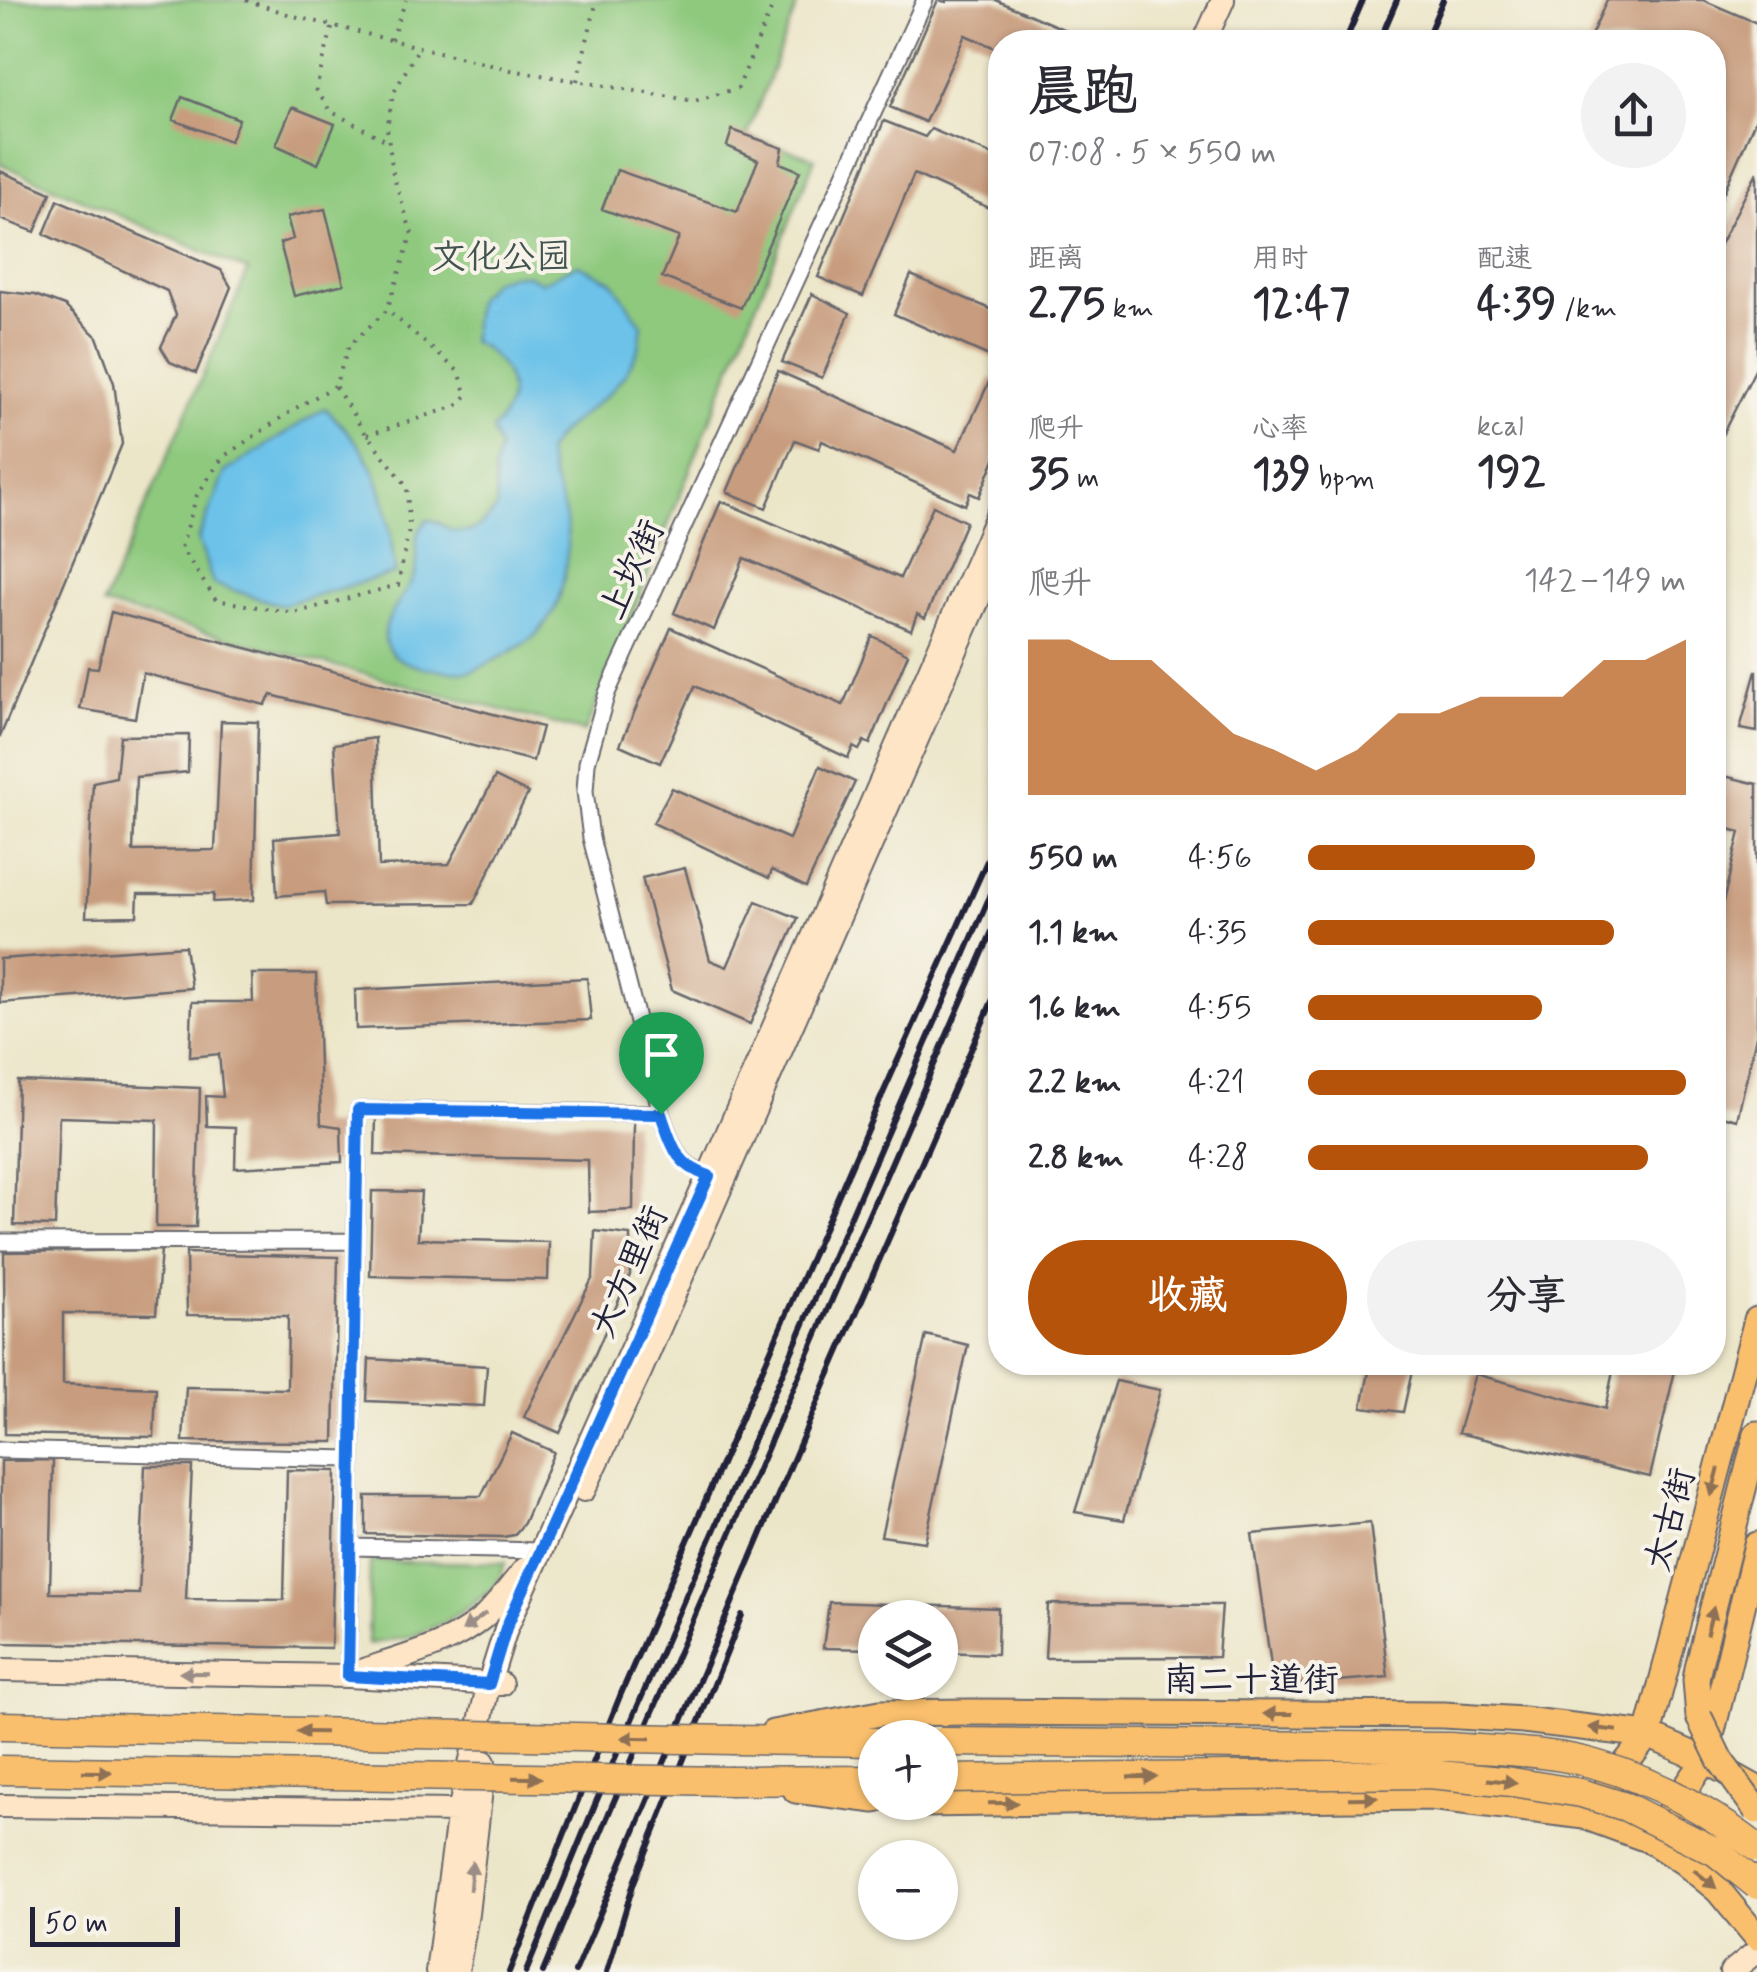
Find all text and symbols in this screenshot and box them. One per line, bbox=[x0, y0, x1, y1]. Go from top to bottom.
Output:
text: 晨跑 bbox=[1028, 58, 1138, 130]
button: share bbox=[1581, 63, 1686, 168]
text: 07:08 · 5 × 550 m bbox=[1028, 132, 1276, 174]
park label: 文化公园 bbox=[431, 235, 571, 281]
text: 距离 bbox=[1028, 241, 1084, 278]
text: 用时 bbox=[1252, 241, 1308, 278]
text: 配速 bbox=[1477, 241, 1533, 278]
text: 2.75 bbox=[1028, 278, 1105, 333]
text: 12:47 bbox=[1252, 278, 1350, 333]
text: 4:39 bbox=[1477, 278, 1556, 333]
text: km bbox=[1105, 291, 1154, 328]
text: /km bbox=[1556, 291, 1617, 328]
text: kcal bbox=[1477, 409, 1524, 446]
text: 爬升 bbox=[1028, 411, 1084, 448]
text: 心率 bbox=[1252, 411, 1308, 448]
text: 192 bbox=[1477, 446, 1546, 501]
text: 35 bbox=[1028, 448, 1069, 503]
text: 139 bbox=[1252, 448, 1311, 503]
text: m bbox=[1069, 461, 1099, 498]
text: bpm bbox=[1311, 461, 1375, 498]
street label: 上坎街 bbox=[590, 513, 676, 627]
text: 142–149 m bbox=[1524, 560, 1686, 602]
text: 爬升 bbox=[1028, 563, 1092, 605]
text: 550 m bbox=[1028, 837, 1118, 879]
text: 4:56 bbox=[1188, 837, 1252, 879]
text: 1.1 km bbox=[1028, 912, 1119, 954]
text: 4:35 bbox=[1188, 912, 1247, 954]
text: 1.6 km bbox=[1028, 987, 1121, 1029]
text: 4:55 bbox=[1188, 987, 1251, 1029]
pin bbox=[619, 1012, 704, 1115]
icon: arrive bbox=[634, 1027, 689, 1082]
text: 2.2 km bbox=[1028, 1062, 1121, 1104]
text: 4:21 bbox=[1188, 1062, 1245, 1104]
text: 2.8 km bbox=[1028, 1137, 1124, 1179]
text: 4:28 bbox=[1188, 1137, 1248, 1179]
street label: 大方里街 bbox=[580, 1199, 679, 1345]
button: 收藏 bbox=[1028, 1240, 1347, 1355]
button: 分享 bbox=[1367, 1240, 1686, 1355]
street label: 太古街 bbox=[1635, 1463, 1707, 1576]
one-way arrow bbox=[1706, 1467, 1722, 1498]
map controls bbox=[858, 1600, 958, 1940]
button: layers bbox=[858, 1600, 958, 1700]
one-way arrow bbox=[1703, 1605, 1718, 1636]
one-way arrow bbox=[461, 1611, 487, 1632]
street label: 南二十道街 bbox=[1163, 1658, 1339, 1704]
one-way arrow bbox=[178, 1665, 210, 1681]
one-way arrow bbox=[1262, 1706, 1294, 1722]
button: + bbox=[858, 1720, 958, 1820]
one-way arrow bbox=[1586, 1721, 1618, 1737]
one-way arrow bbox=[294, 1724, 326, 1740]
one-way arrow bbox=[619, 1730, 651, 1746]
one-way arrow bbox=[82, 1764, 114, 1780]
one-way arrow bbox=[1127, 1769, 1159, 1785]
one-way arrow bbox=[512, 1771, 544, 1787]
one-way arrow bbox=[1487, 1773, 1518, 1789]
one-way arrow bbox=[1347, 1790, 1379, 1806]
one-way arrow bbox=[987, 1795, 1019, 1811]
button: − bbox=[858, 1840, 958, 1940]
one-way arrow bbox=[463, 1859, 479, 1891]
one-way arrow bbox=[1692, 1868, 1717, 1889]
scale bar bbox=[30, 1902, 180, 1946]
text: 50 m bbox=[45, 1906, 108, 1943]

